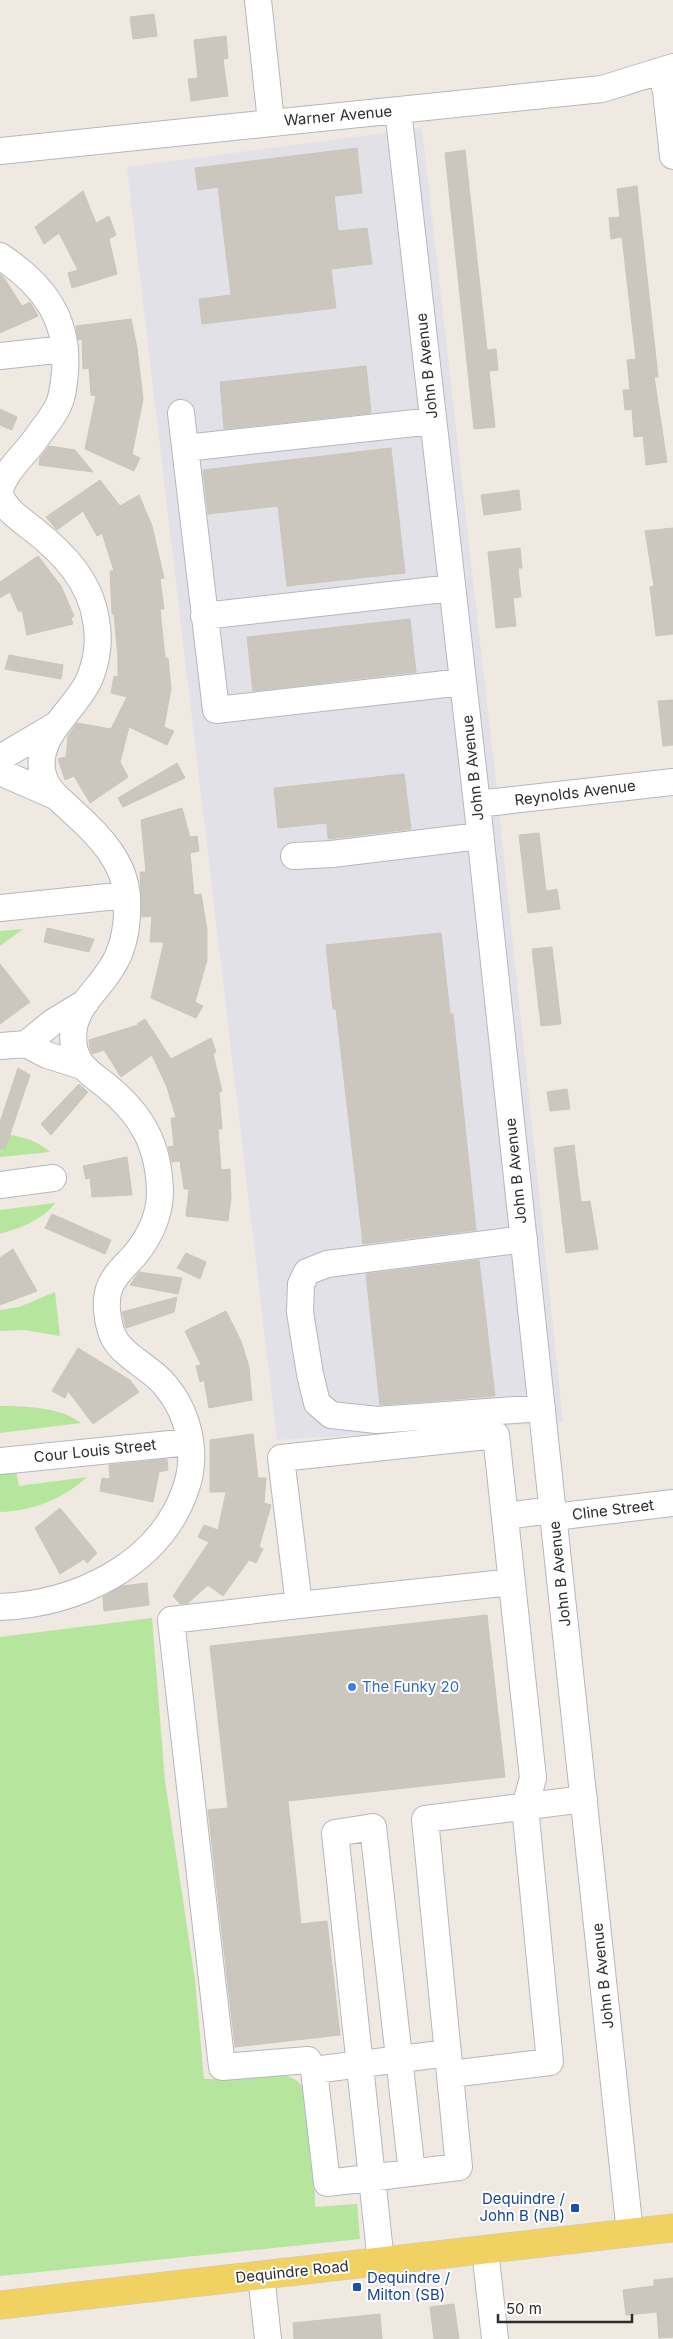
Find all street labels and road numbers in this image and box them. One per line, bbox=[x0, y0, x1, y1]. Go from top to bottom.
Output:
street label: Warner Avenue bbox=[283, 101, 393, 130]
street label: John B Avenue bbox=[412, 312, 442, 420]
street label: John B Avenue bbox=[458, 714, 488, 822]
street label: Reynolds Avenue bbox=[513, 776, 637, 809]
street label: John B Avenue bbox=[501, 1117, 531, 1225]
street label: Cour Louis Street bbox=[33, 1435, 157, 1466]
street label: Cline Street bbox=[571, 1495, 655, 1524]
street label: John B Avenue bbox=[545, 1520, 575, 1628]
street label: John B Avenue bbox=[588, 1922, 618, 2030]
street label: Dequindre Road bbox=[234, 2256, 350, 2287]

